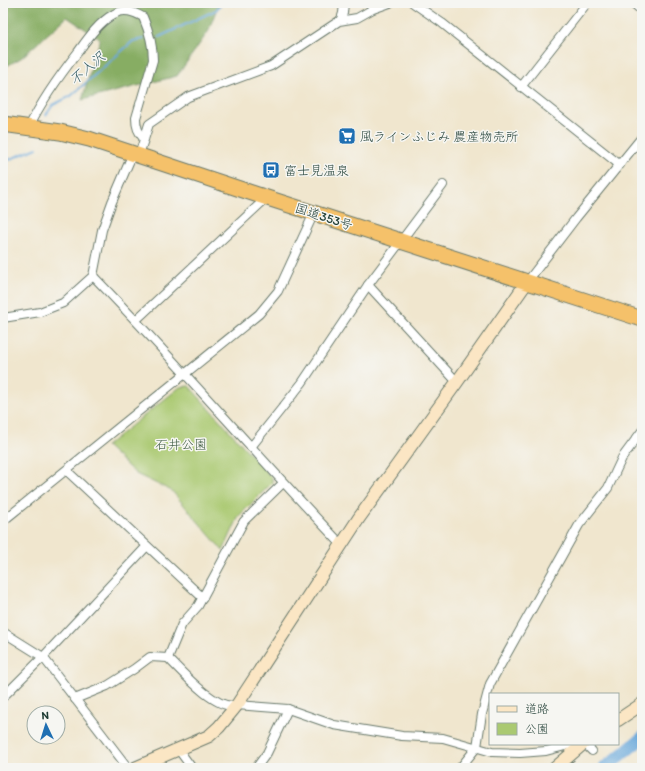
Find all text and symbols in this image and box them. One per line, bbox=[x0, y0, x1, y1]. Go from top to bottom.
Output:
water label: 不入沢 bbox=[66, 48, 110, 89]
supermarket icon: 風ラインふじみ 農産物売所 bbox=[337, 126, 357, 146]
place label: 風ラインふじみ 農産物売所 bbox=[360, 129, 518, 144]
bus stop icon: 富士見温泉 bbox=[261, 160, 281, 180]
place label: 富士見温泉 bbox=[284, 163, 349, 178]
street label: 国道353号 bbox=[293, 200, 355, 233]
park label: 石井公園 bbox=[155, 437, 207, 452]
legend bbox=[489, 693, 619, 745]
text: 道路 bbox=[525, 702, 549, 716]
north arrow bbox=[26, 705, 66, 745]
text: N bbox=[41, 709, 50, 722]
text: 公園 bbox=[525, 722, 549, 736]

